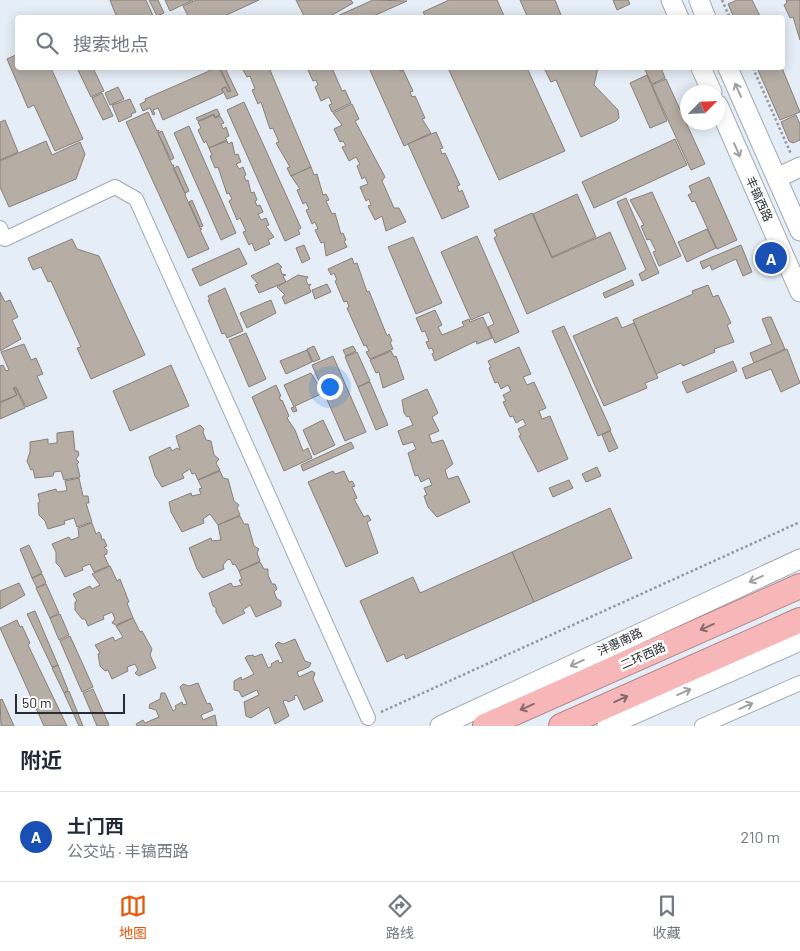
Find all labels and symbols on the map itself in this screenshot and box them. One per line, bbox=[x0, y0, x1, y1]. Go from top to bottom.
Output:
one-way arrow bbox=[733, 83, 743, 98]
north arrow bbox=[680, 85, 725, 130]
one-way arrow bbox=[733, 142, 743, 157]
street label: 丰镐西路 bbox=[744, 174, 776, 223]
pin: A bbox=[755, 239, 787, 277]
your location bbox=[317, 374, 343, 400]
one-way arrow bbox=[749, 575, 764, 585]
one-way arrow bbox=[700, 623, 715, 632]
street label: 沣惠南路 bbox=[595, 625, 644, 658]
street label: 二环西路 bbox=[618, 639, 667, 671]
one-way arrow bbox=[570, 658, 585, 668]
one-way arrow bbox=[676, 687, 691, 697]
scale bar bbox=[15, 691, 125, 714]
one-way arrow bbox=[613, 694, 628, 704]
one-way arrow bbox=[738, 701, 753, 711]
one-way arrow bbox=[520, 703, 535, 713]

